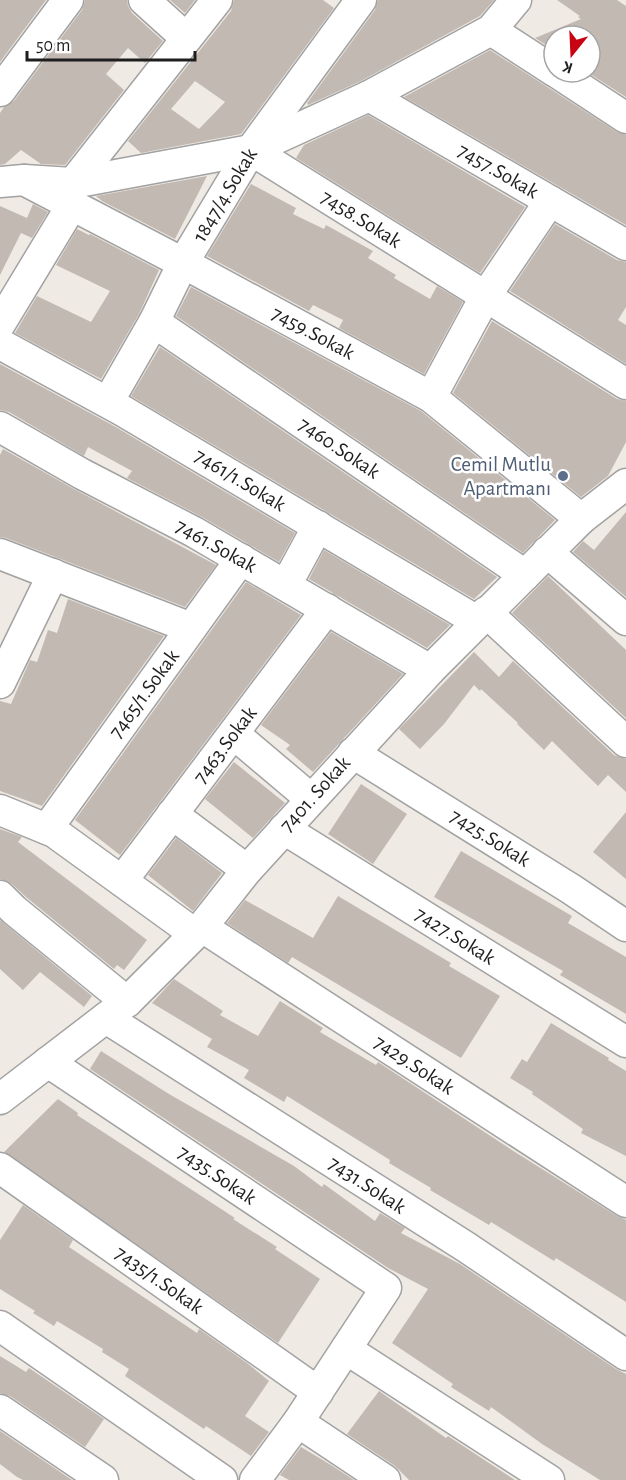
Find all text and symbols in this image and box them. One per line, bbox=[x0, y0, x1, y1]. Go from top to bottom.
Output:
scale bar bbox=[27, 24, 195, 62]
north arrow bbox=[542, 24, 602, 84]
text: 50 m bbox=[36, 37, 70, 55]
text: K bbox=[560, 58, 575, 76]
street label: 7457.Sokak bbox=[454, 140, 542, 203]
street label: 1847/4.Sokak bbox=[189, 144, 261, 246]
street label: 7458.Sokak bbox=[317, 186, 405, 252]
street label: 7459.Sokak bbox=[268, 302, 358, 364]
street label: 7460.Sokak bbox=[295, 413, 384, 483]
street label: 7461/1.Sokak bbox=[191, 445, 290, 516]
place label: Cemil Mutlu Apartmanı bbox=[451, 454, 551, 499]
marker: Cemil Mutlu Apartmanı bbox=[556, 469, 570, 483]
street label: 7461.Sokak bbox=[172, 515, 260, 577]
street label: 7465/1.Sokak bbox=[105, 646, 183, 742]
street label: 7463.Sokak bbox=[189, 702, 261, 787]
street label: 7401. Sokak bbox=[276, 752, 354, 836]
street label: 7425.Sokak bbox=[446, 805, 534, 871]
street label: 7427.Sokak bbox=[411, 903, 499, 969]
street label: 7429.Sokak bbox=[370, 1031, 458, 1099]
street label: 7435.Sokak bbox=[174, 1141, 260, 1209]
street label: 7431.Sokak bbox=[324, 1152, 410, 1218]
street label: 7435/1.Sokak bbox=[111, 1242, 207, 1318]

